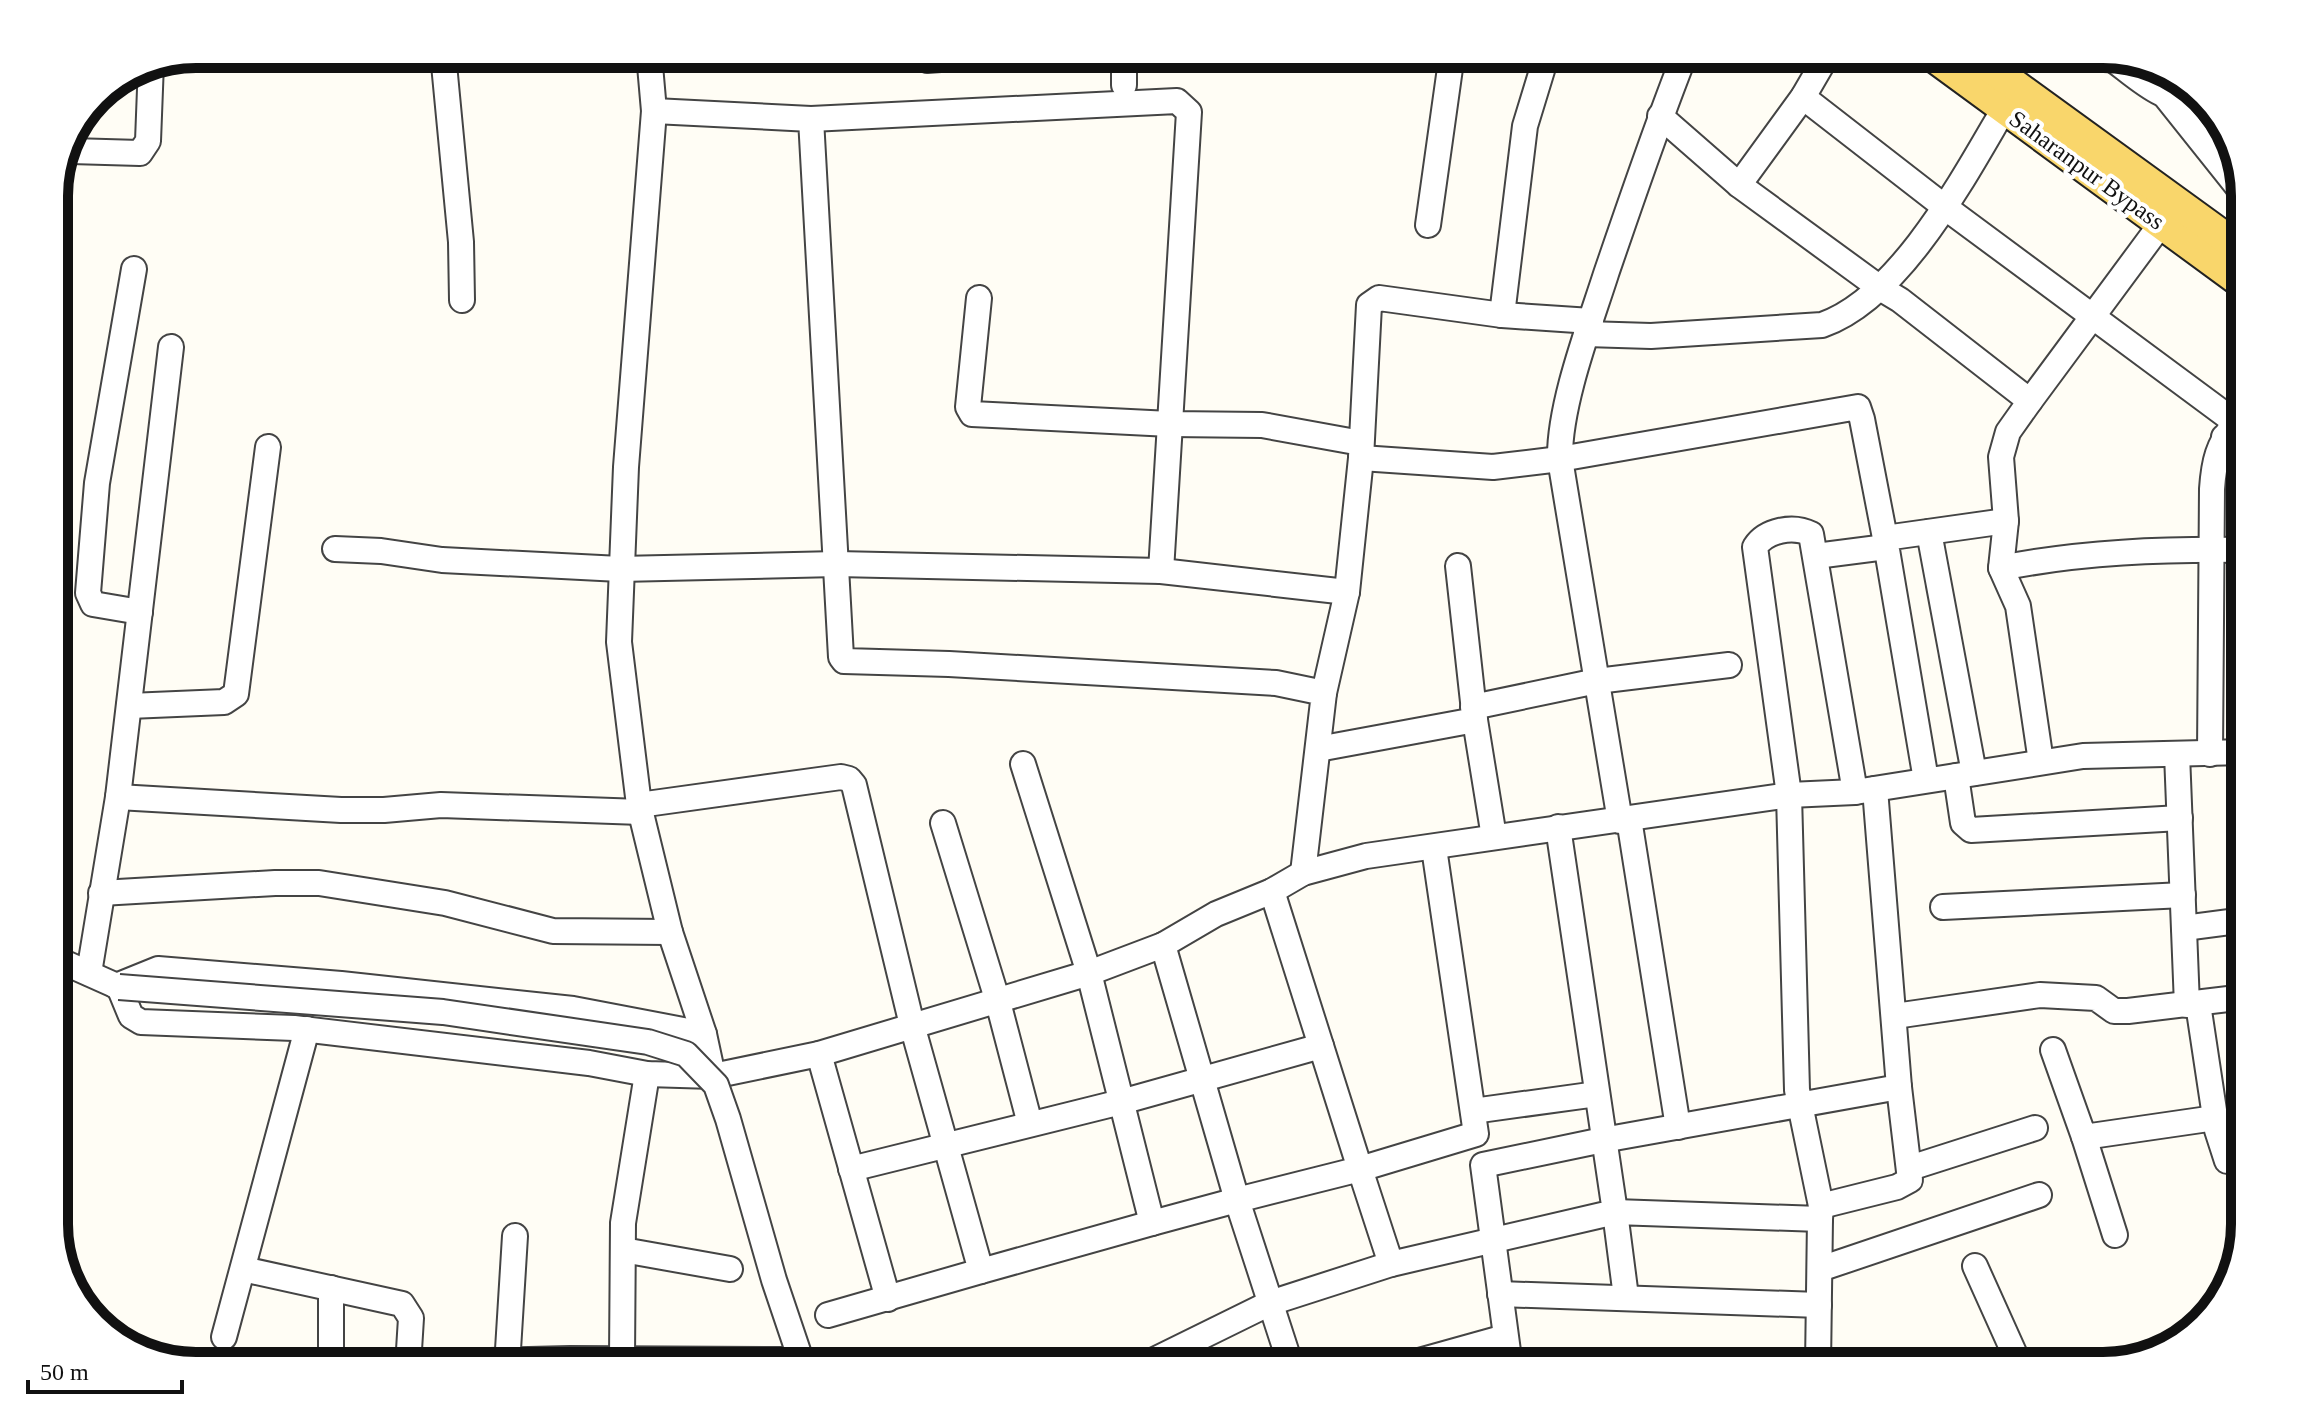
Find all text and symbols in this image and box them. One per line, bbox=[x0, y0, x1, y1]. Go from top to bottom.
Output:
street label: Saharanpur Bypass bbox=[2005, 105, 2169, 235]
scale bar bbox=[28, 1344, 182, 1394]
text: 50 m bbox=[40, 1359, 89, 1385]

